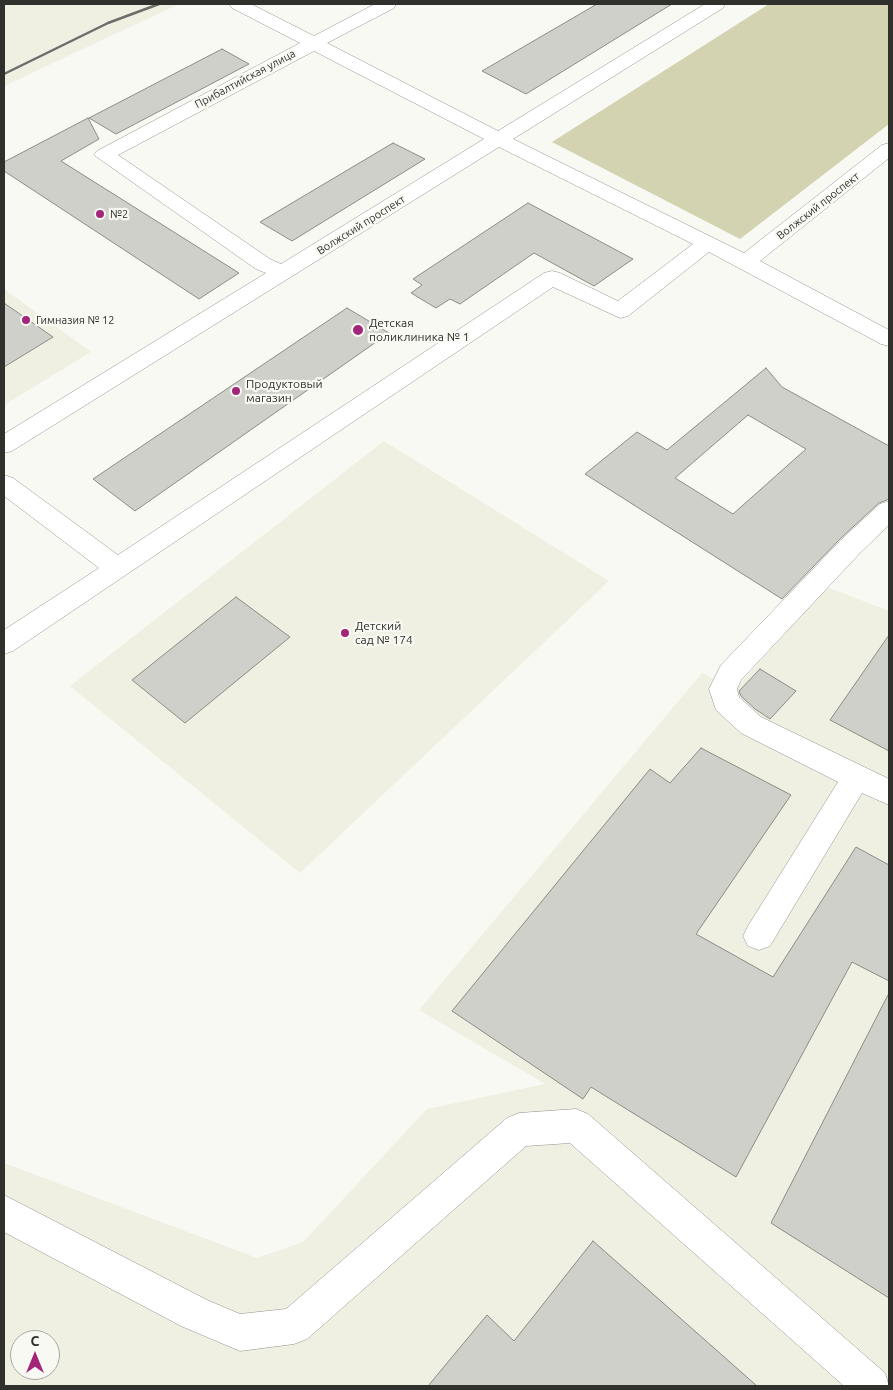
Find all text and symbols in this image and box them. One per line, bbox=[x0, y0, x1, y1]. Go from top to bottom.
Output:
street label: Прибалтийская улица bbox=[192, 47, 298, 111]
street label: Волжский проспект bbox=[774, 170, 862, 242]
street label: Волжский проспект bbox=[314, 193, 408, 257]
place label: №2 bbox=[110, 207, 128, 221]
marker: №2 bbox=[94, 208, 106, 220]
place label: Гимназия № 12 bbox=[36, 313, 114, 327]
marker: Гимназия № 12 bbox=[20, 314, 32, 326]
place label: Детская поликлиника № 1 bbox=[369, 316, 469, 344]
marker: Детская поликлиника № 1 bbox=[351, 323, 365, 337]
place label: Продуктовый магазин bbox=[246, 377, 323, 405]
marker: Продуктовый магазин bbox=[230, 385, 242, 397]
place label: Детский сад № 174 bbox=[355, 619, 413, 647]
marker: Детский сад № 174 bbox=[339, 627, 351, 639]
north arrow bbox=[10, 1330, 60, 1380]
text: С bbox=[31, 1333, 39, 1349]

